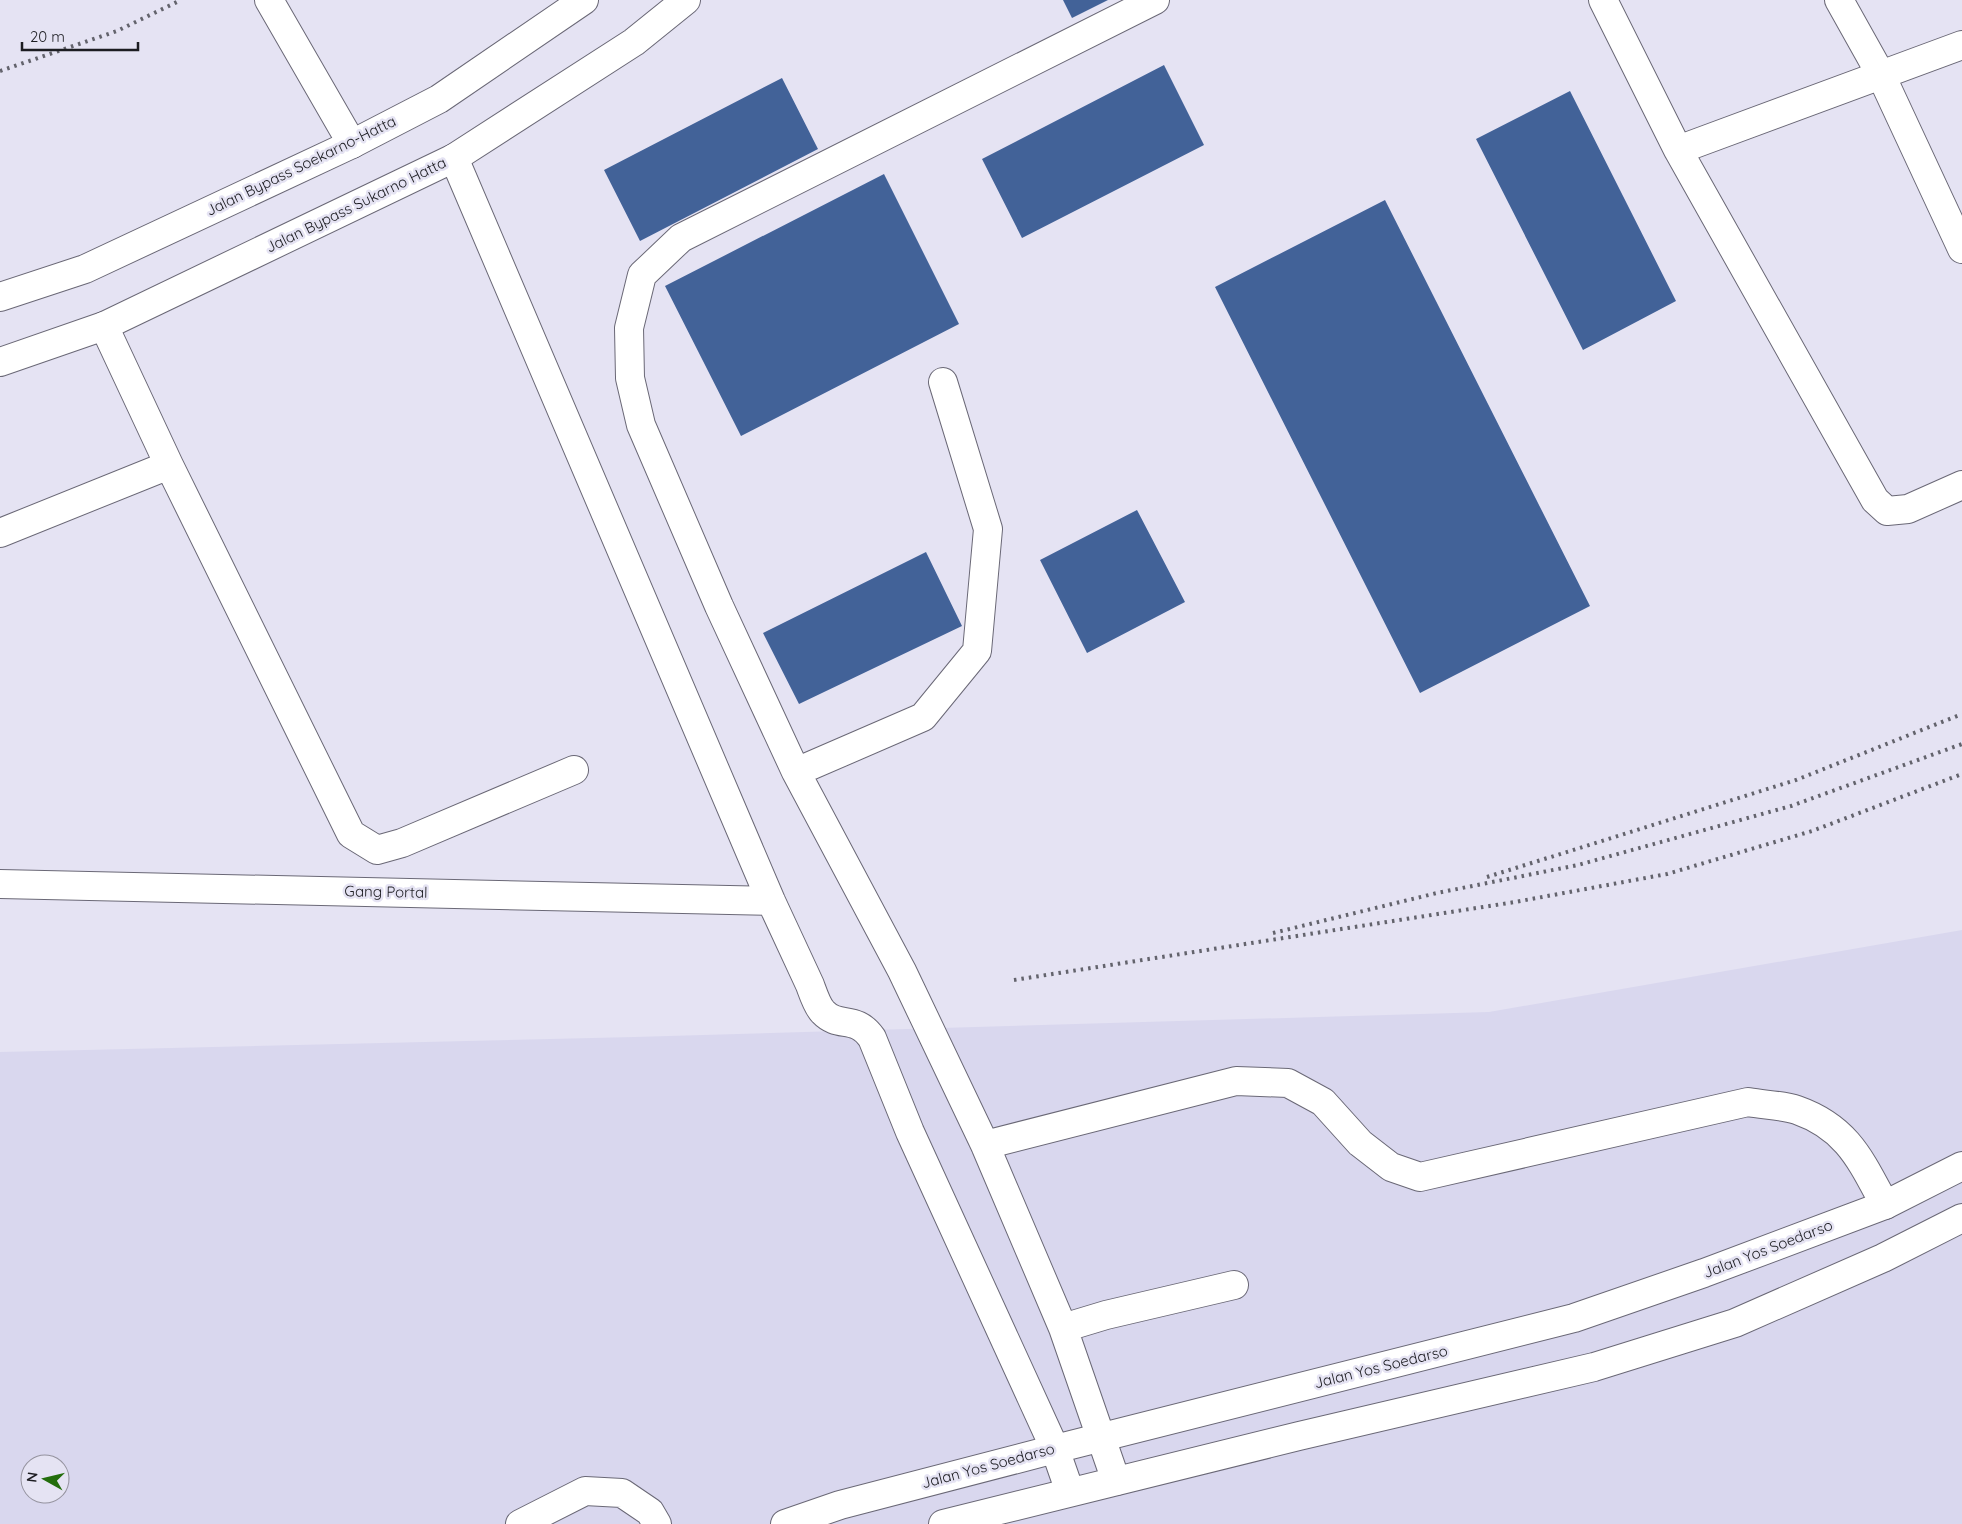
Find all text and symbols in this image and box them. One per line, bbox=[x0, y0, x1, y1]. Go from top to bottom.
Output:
scale bar bbox=[22, 20, 139, 52]
text: 20 m bbox=[30, 27, 65, 46]
street label: Jalan Bypass Soekarno-Hatta bbox=[203, 111, 399, 220]
street label: Jalan Bypass Sukarno Hatta bbox=[262, 153, 449, 257]
street label: Gang Portal bbox=[344, 881, 428, 902]
street label: Jalan Yos Soedarso bbox=[1700, 1215, 1835, 1282]
street label: Jalan Yos Soedarso bbox=[1312, 1341, 1450, 1392]
street label: Jalan Yos Soedarso bbox=[919, 1439, 1056, 1492]
north arrow bbox=[20, 1454, 70, 1504]
text: N bbox=[22, 1471, 42, 1484]

